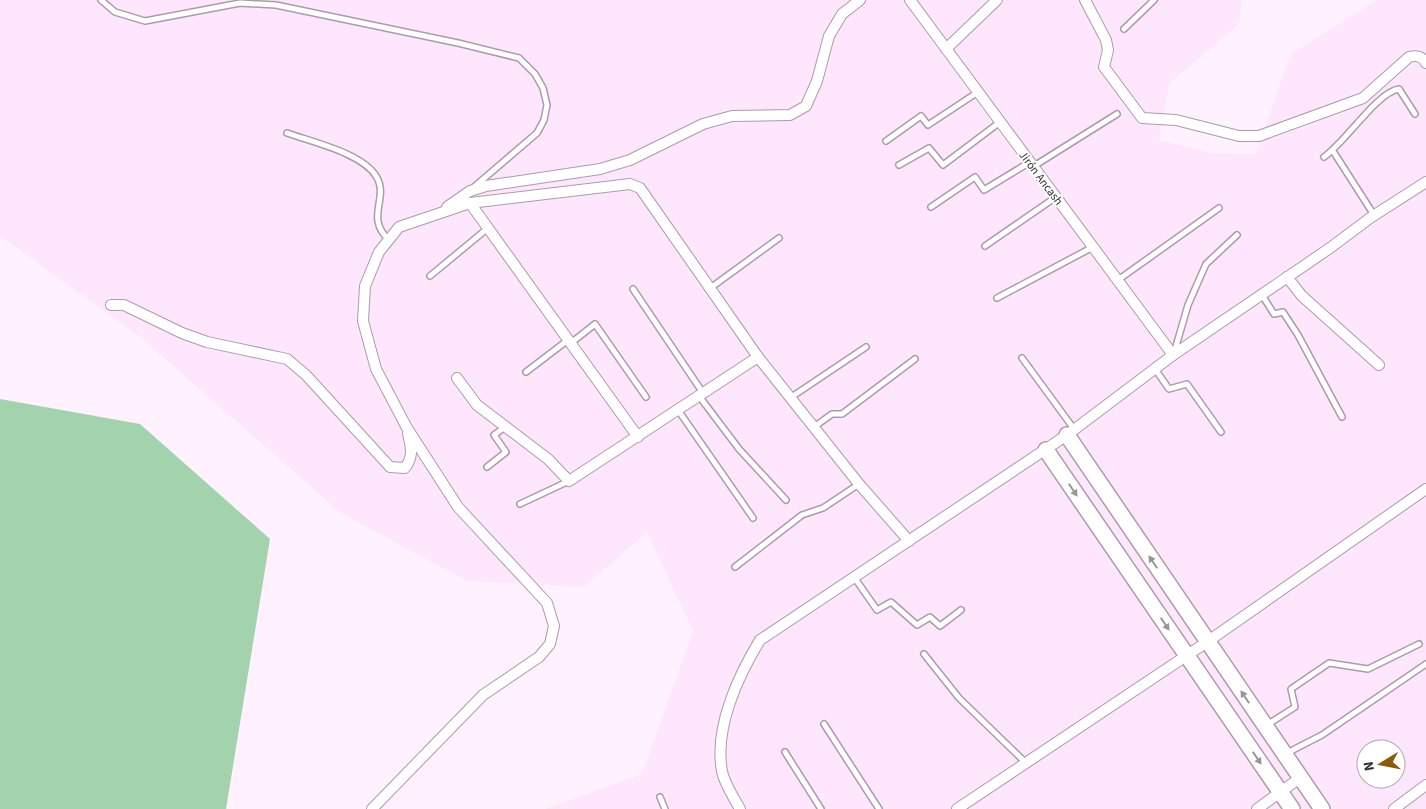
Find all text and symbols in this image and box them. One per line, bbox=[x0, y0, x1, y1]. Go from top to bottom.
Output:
street label: Jirón Ancash bbox=[1014, 148, 1067, 209]
one-way arrow bbox=[1068, 483, 1078, 497]
one-way arrow bbox=[1148, 556, 1158, 569]
one-way arrow bbox=[1160, 617, 1170, 631]
one-way arrow bbox=[1240, 690, 1250, 704]
north arrow bbox=[1356, 739, 1406, 789]
one-way arrow bbox=[1252, 751, 1262, 765]
text: N bbox=[1359, 760, 1380, 772]

